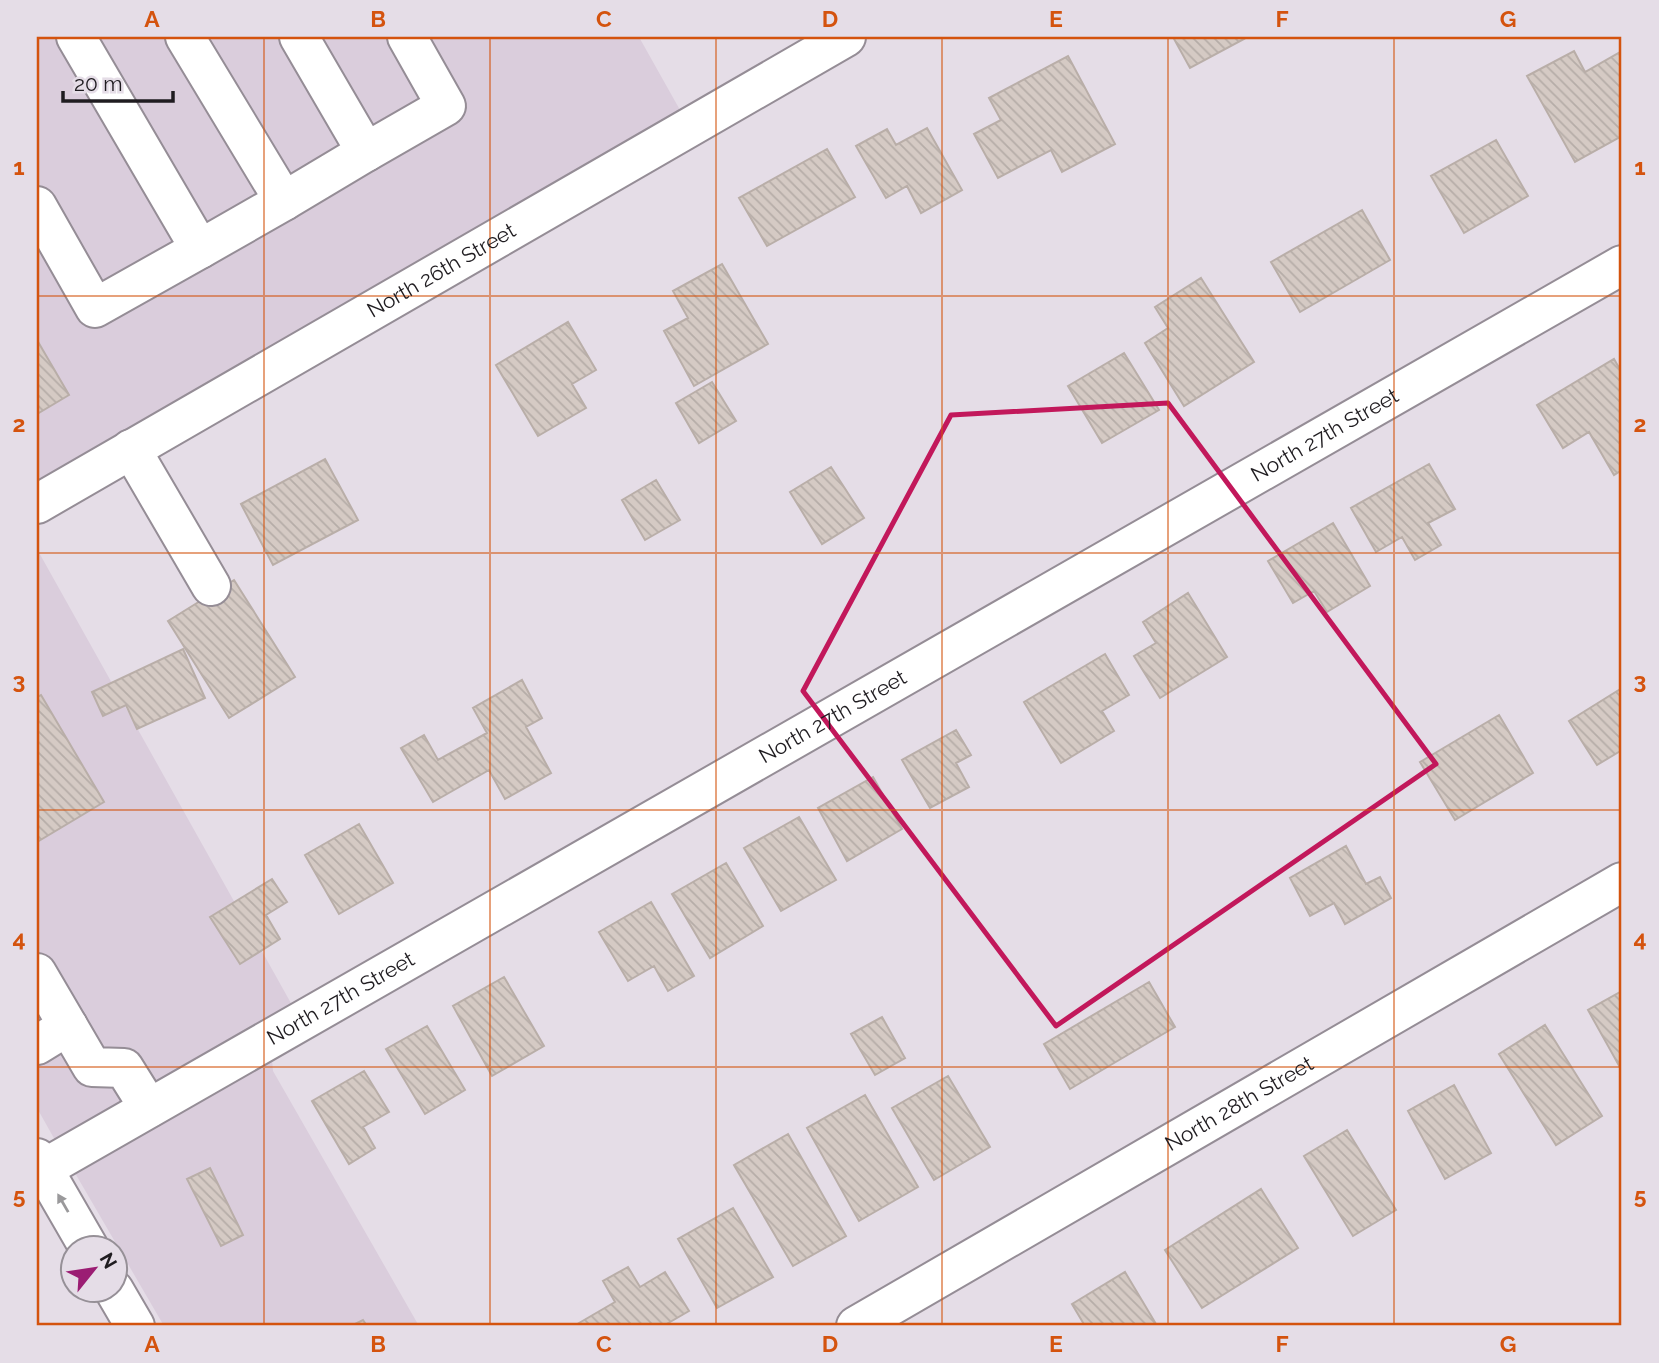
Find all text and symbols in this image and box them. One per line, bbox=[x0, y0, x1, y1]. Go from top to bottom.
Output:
text: A bbox=[144, 5, 160, 32]
text: B bbox=[370, 5, 386, 32]
text: C bbox=[596, 5, 612, 32]
text: D bbox=[822, 5, 838, 32]
text: E bbox=[1049, 5, 1063, 32]
text: F bbox=[1275, 5, 1289, 32]
text: G bbox=[1500, 5, 1516, 32]
scale bar bbox=[63, 60, 173, 104]
text: 20 m bbox=[74, 71, 122, 96]
text: 1 bbox=[13, 153, 25, 180]
text: 1 bbox=[1634, 153, 1646, 180]
street label: North 26th Street bbox=[363, 217, 520, 323]
street label: North 27th Street bbox=[1246, 383, 1403, 487]
text: 2 bbox=[13, 410, 25, 437]
text: 2 bbox=[1634, 410, 1646, 437]
street label: North 27th Street bbox=[754, 664, 911, 768]
text: 3 bbox=[13, 667, 25, 694]
text: 3 bbox=[1634, 667, 1646, 694]
text: 4 bbox=[12, 925, 26, 952]
text: 4 bbox=[1633, 925, 1647, 952]
street label: North 27th Street bbox=[262, 946, 419, 1050]
street label: North 28th Street bbox=[1161, 1051, 1317, 1156]
text: 5 bbox=[13, 1182, 26, 1209]
text: 5 bbox=[1634, 1182, 1647, 1209]
one-way arrow bbox=[57, 1193, 69, 1212]
north arrow bbox=[60, 1234, 130, 1304]
text: N bbox=[96, 1249, 122, 1272]
text: A bbox=[144, 1330, 160, 1357]
text: B bbox=[370, 1330, 386, 1357]
text: C bbox=[596, 1330, 612, 1357]
text: D bbox=[822, 1330, 838, 1357]
text: E bbox=[1049, 1330, 1063, 1357]
text: F bbox=[1275, 1330, 1289, 1357]
text: G bbox=[1500, 1330, 1516, 1357]

